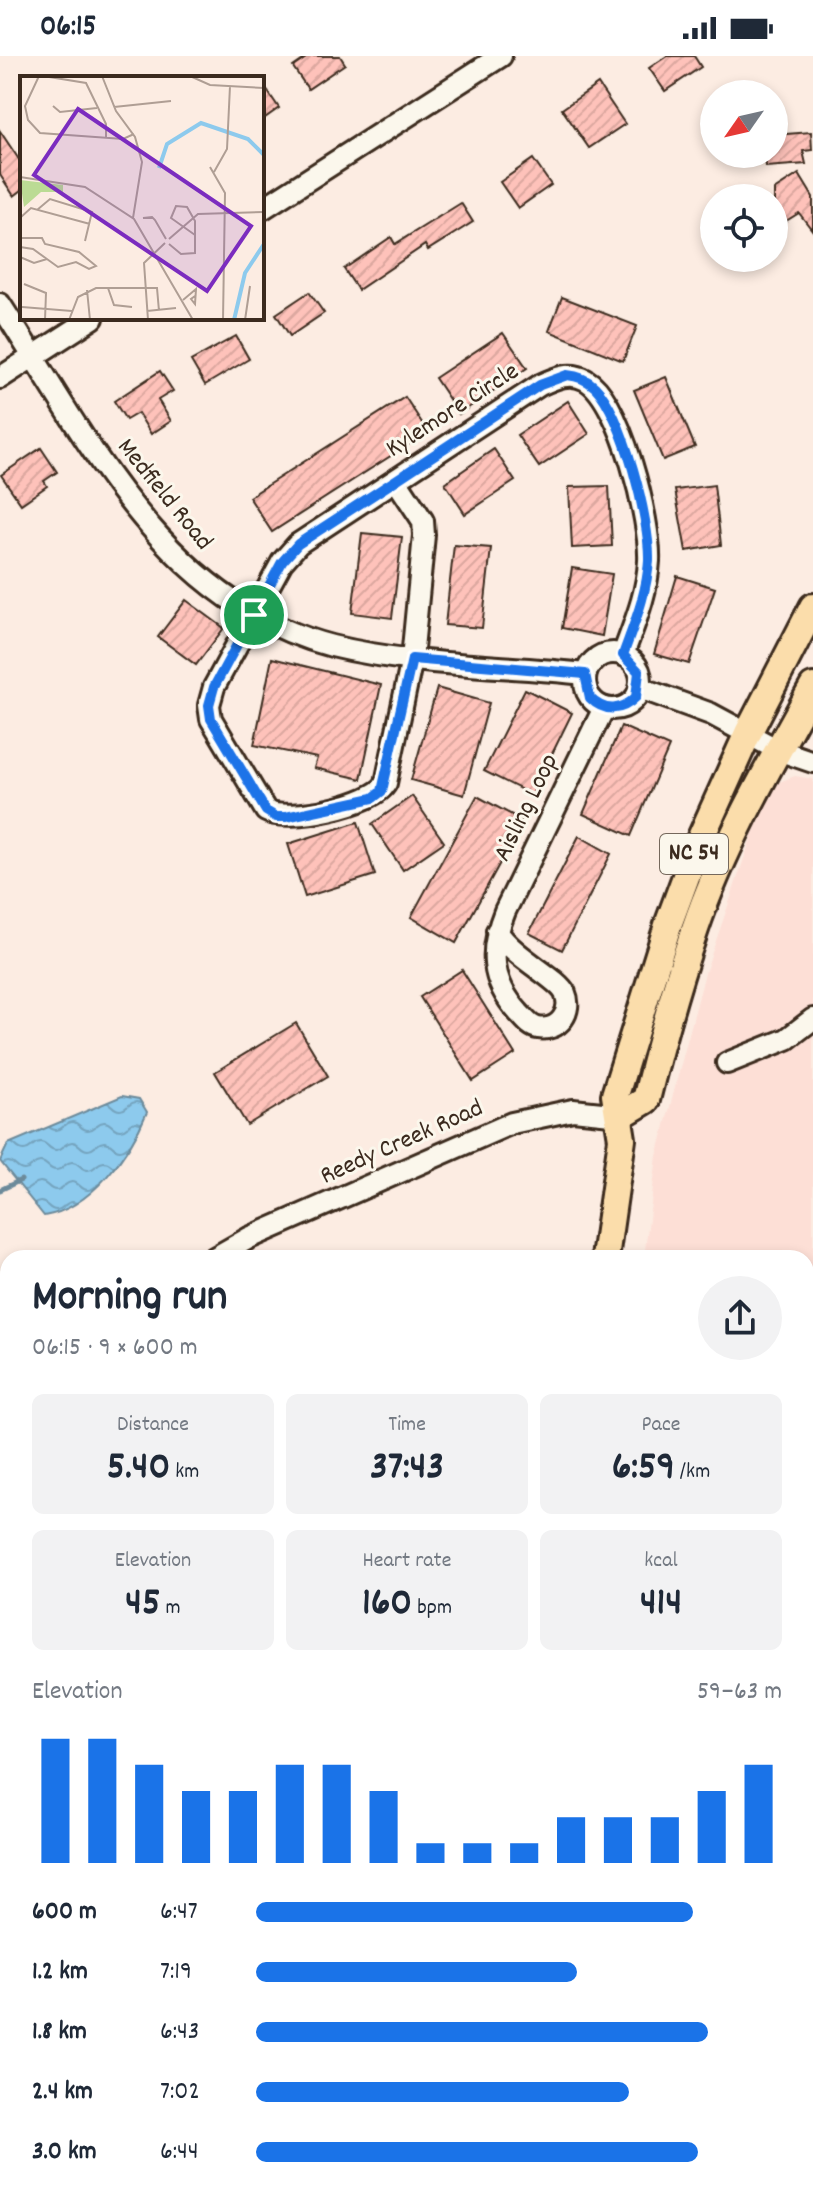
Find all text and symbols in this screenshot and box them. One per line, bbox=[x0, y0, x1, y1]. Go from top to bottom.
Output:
text: 06:15 bbox=[40, 7, 97, 50]
inset map bbox=[20, 76, 264, 320]
north arrow bbox=[700, 80, 788, 168]
map controls bbox=[700, 80, 788, 272]
button: locate bbox=[700, 184, 788, 272]
street label: Kylemore Circle bbox=[379, 354, 527, 468]
street label: Medfield Road bbox=[107, 431, 221, 559]
pin bbox=[220, 581, 288, 649]
icon: arrive bbox=[232, 593, 276, 637]
street label: Aisling Loop bbox=[485, 748, 569, 868]
road number: NC 54 bbox=[660, 834, 728, 874]
street label: Reedy Creek Road bbox=[315, 1091, 489, 1195]
text: Morning run bbox=[32, 1268, 227, 1331]
button: share bbox=[698, 1276, 782, 1360]
text: 06:15 · 9 × 600 m bbox=[32, 1330, 198, 1367]
text: Distance bbox=[117, 1410, 189, 1441]
text: Time bbox=[388, 1410, 426, 1441]
text: Pace bbox=[642, 1410, 680, 1441]
text: 5.40 bbox=[107, 1441, 170, 1498]
text: 37:43 bbox=[370, 1441, 444, 1498]
text: 6:59 bbox=[612, 1441, 675, 1498]
text: km bbox=[170, 1457, 199, 1488]
text: /km bbox=[675, 1457, 710, 1488]
text: Elevation bbox=[115, 1546, 191, 1577]
text: Heart rate bbox=[363, 1546, 451, 1577]
text: kcal bbox=[644, 1546, 678, 1577]
text: 45 bbox=[125, 1577, 160, 1634]
text: 160 bbox=[362, 1577, 412, 1634]
text: 414 bbox=[640, 1577, 682, 1634]
text: m bbox=[160, 1593, 181, 1624]
text: bpm bbox=[412, 1593, 452, 1624]
text: Elevation bbox=[32, 1674, 122, 1711]
text: 59–63 m bbox=[697, 1674, 782, 1711]
text: 600 m bbox=[32, 1894, 97, 1931]
text: 6:47 bbox=[160, 1894, 198, 1931]
text: 1.2 km bbox=[32, 1954, 88, 1991]
text: 7:19 bbox=[160, 1954, 192, 1991]
text: 1.8 km bbox=[32, 2014, 87, 2051]
text: 6:43 bbox=[160, 2014, 199, 2051]
text: 2.4 km bbox=[32, 2074, 93, 2111]
text: 7:02 bbox=[160, 2074, 200, 2111]
text: 3.0 km bbox=[32, 2134, 97, 2171]
text: 6:44 bbox=[160, 2134, 199, 2171]

